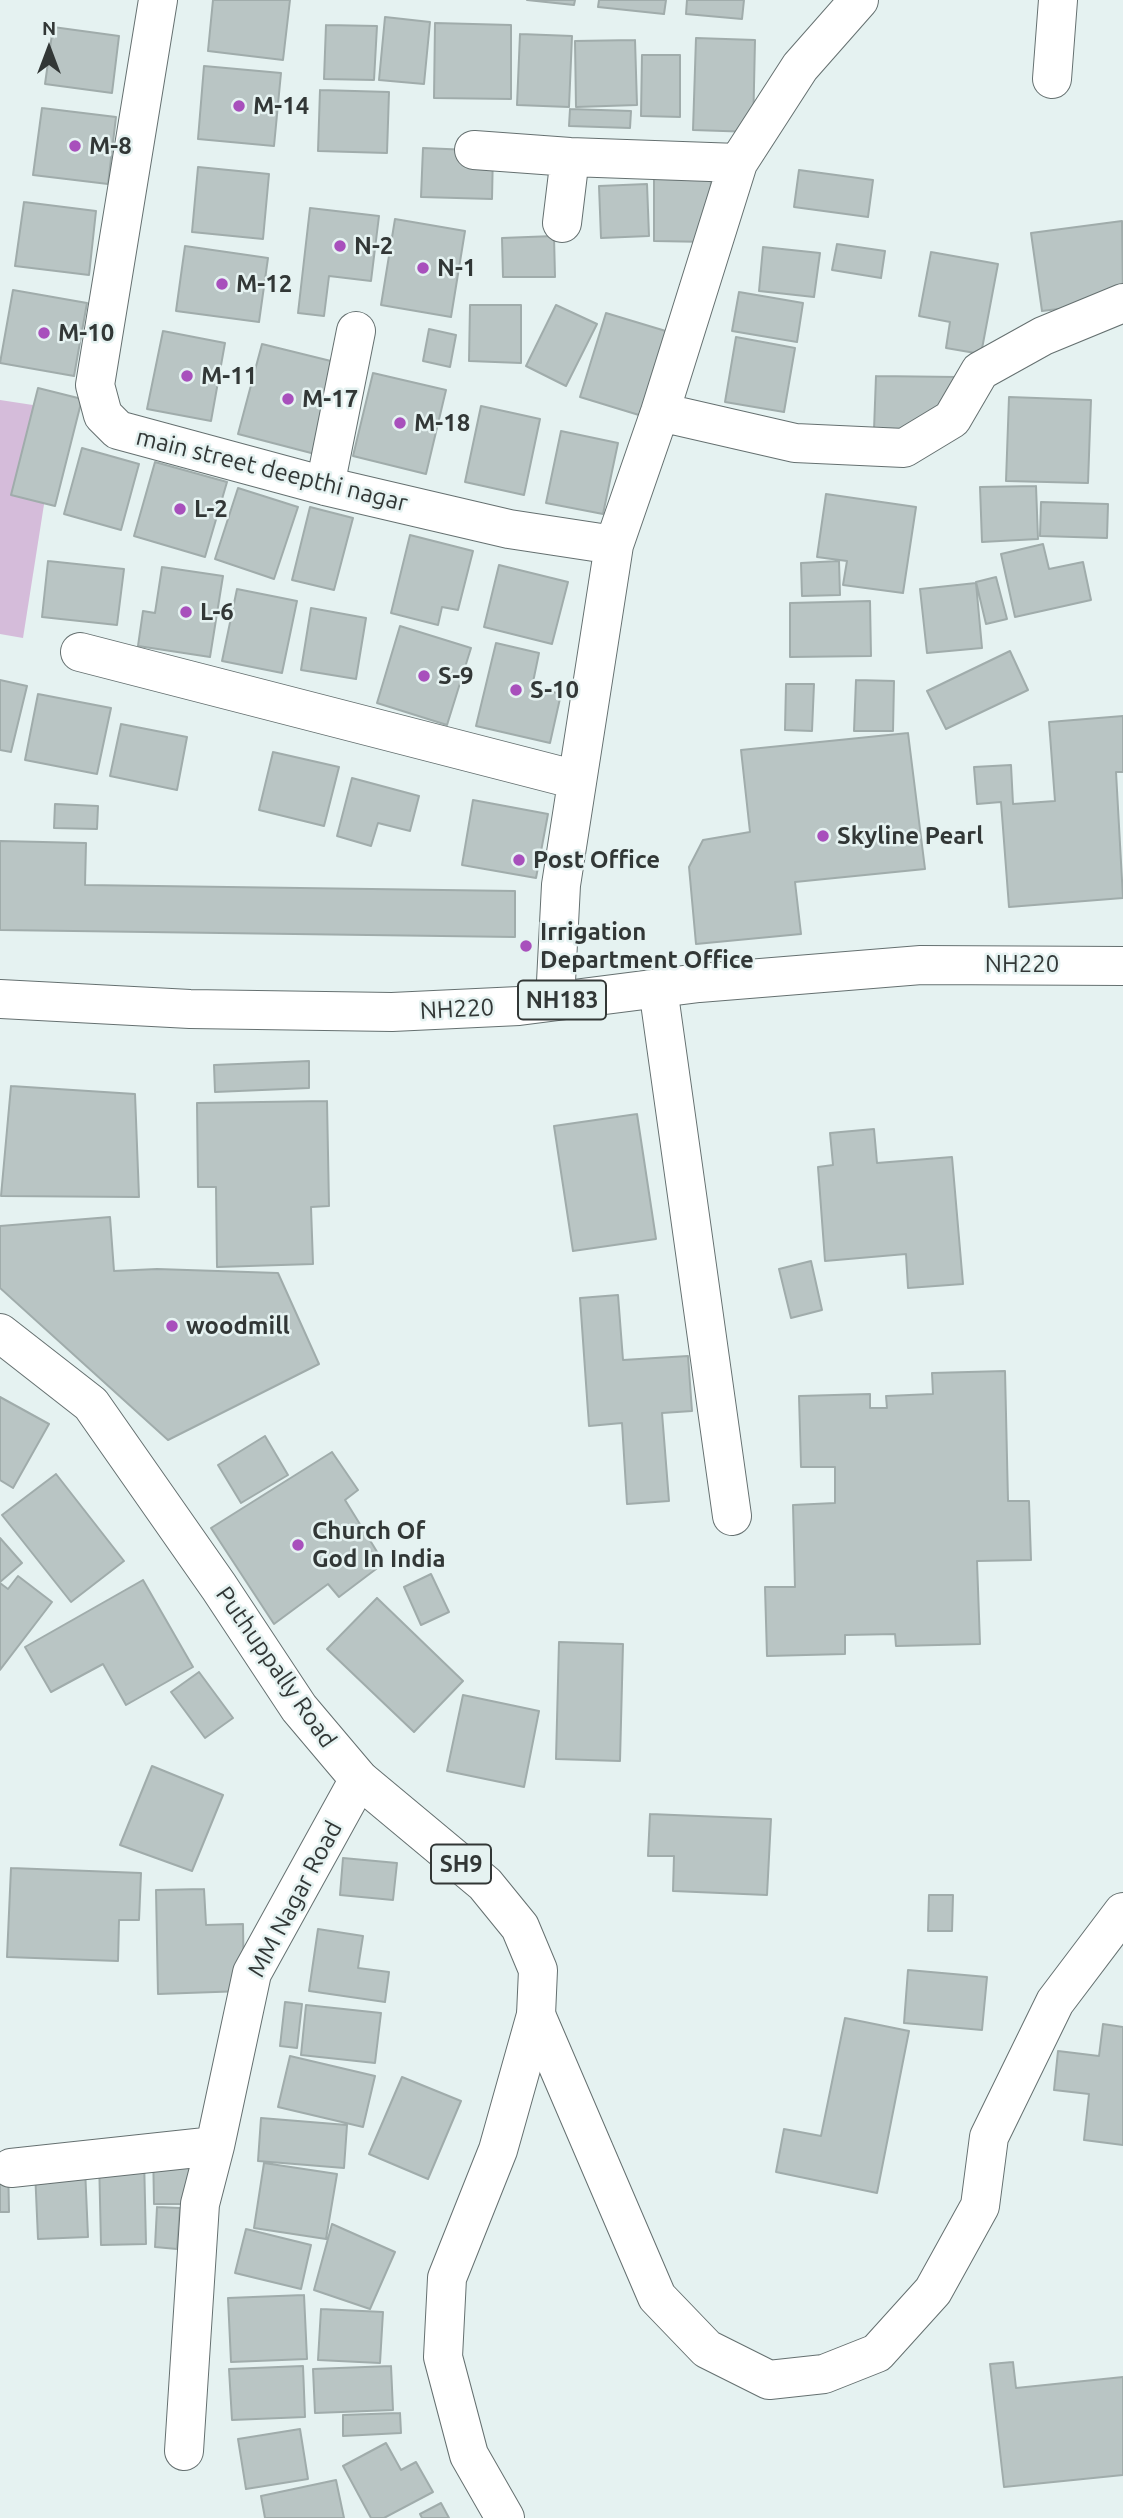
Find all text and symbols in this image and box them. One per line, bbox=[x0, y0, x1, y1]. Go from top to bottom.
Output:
north arrow bbox=[14, 14, 84, 84]
text: N bbox=[42, 17, 56, 39]
place label: M-14 bbox=[253, 92, 309, 120]
marker: M-14 bbox=[231, 98, 247, 114]
place label: M-8 bbox=[89, 132, 132, 160]
marker: M-8 bbox=[67, 138, 83, 154]
place label: N-2 bbox=[354, 232, 393, 260]
marker: N-2 bbox=[332, 238, 348, 254]
place label: N-1 bbox=[437, 254, 476, 282]
marker: N-1 bbox=[415, 260, 431, 276]
place label: M-12 bbox=[236, 270, 292, 298]
marker: M-12 bbox=[214, 276, 230, 292]
place label: M-10 bbox=[58, 319, 114, 347]
marker: M-10 bbox=[36, 325, 52, 341]
place label: M-11 bbox=[201, 362, 257, 390]
marker: M-11 bbox=[179, 368, 195, 384]
place label: M-17 bbox=[302, 385, 358, 413]
marker: M-17 bbox=[280, 391, 296, 407]
place label: M-18 bbox=[414, 409, 470, 437]
marker: M-18 bbox=[392, 415, 408, 431]
street label: main street deepthi nagar bbox=[133, 422, 411, 518]
place label: L-2 bbox=[194, 495, 228, 523]
marker: L-2 bbox=[172, 501, 188, 517]
place label: L-6 bbox=[200, 598, 234, 626]
marker: L-6 bbox=[178, 604, 194, 620]
place label: S-9 bbox=[438, 662, 474, 690]
marker: S-9 bbox=[416, 668, 432, 684]
place label: S-10 bbox=[530, 676, 579, 704]
marker: S-10 bbox=[508, 682, 524, 698]
place label: Skyline Pearl bbox=[837, 822, 984, 850]
marker: Skyline Pearl bbox=[815, 828, 831, 844]
place label: Post Office bbox=[533, 846, 660, 874]
marker: Post Office bbox=[511, 852, 527, 868]
place label: Irrigation Department Office bbox=[540, 918, 754, 974]
marker: Irrigation Department Office bbox=[518, 938, 534, 954]
street label: NH220 bbox=[985, 950, 1059, 978]
road number: NH183 bbox=[518, 981, 606, 1020]
street label: NH220 bbox=[419, 993, 495, 1025]
place label: woodmill bbox=[186, 1312, 290, 1340]
marker: woodmill bbox=[164, 1318, 180, 1334]
place label: Church Of God In India bbox=[312, 1517, 445, 1573]
marker: Church Of God In India bbox=[290, 1537, 306, 1553]
street label: Puthuppally Road bbox=[210, 1581, 342, 1753]
street label: MM Nagar Road bbox=[242, 1816, 348, 1982]
road number: SH9 bbox=[431, 1844, 491, 1884]

